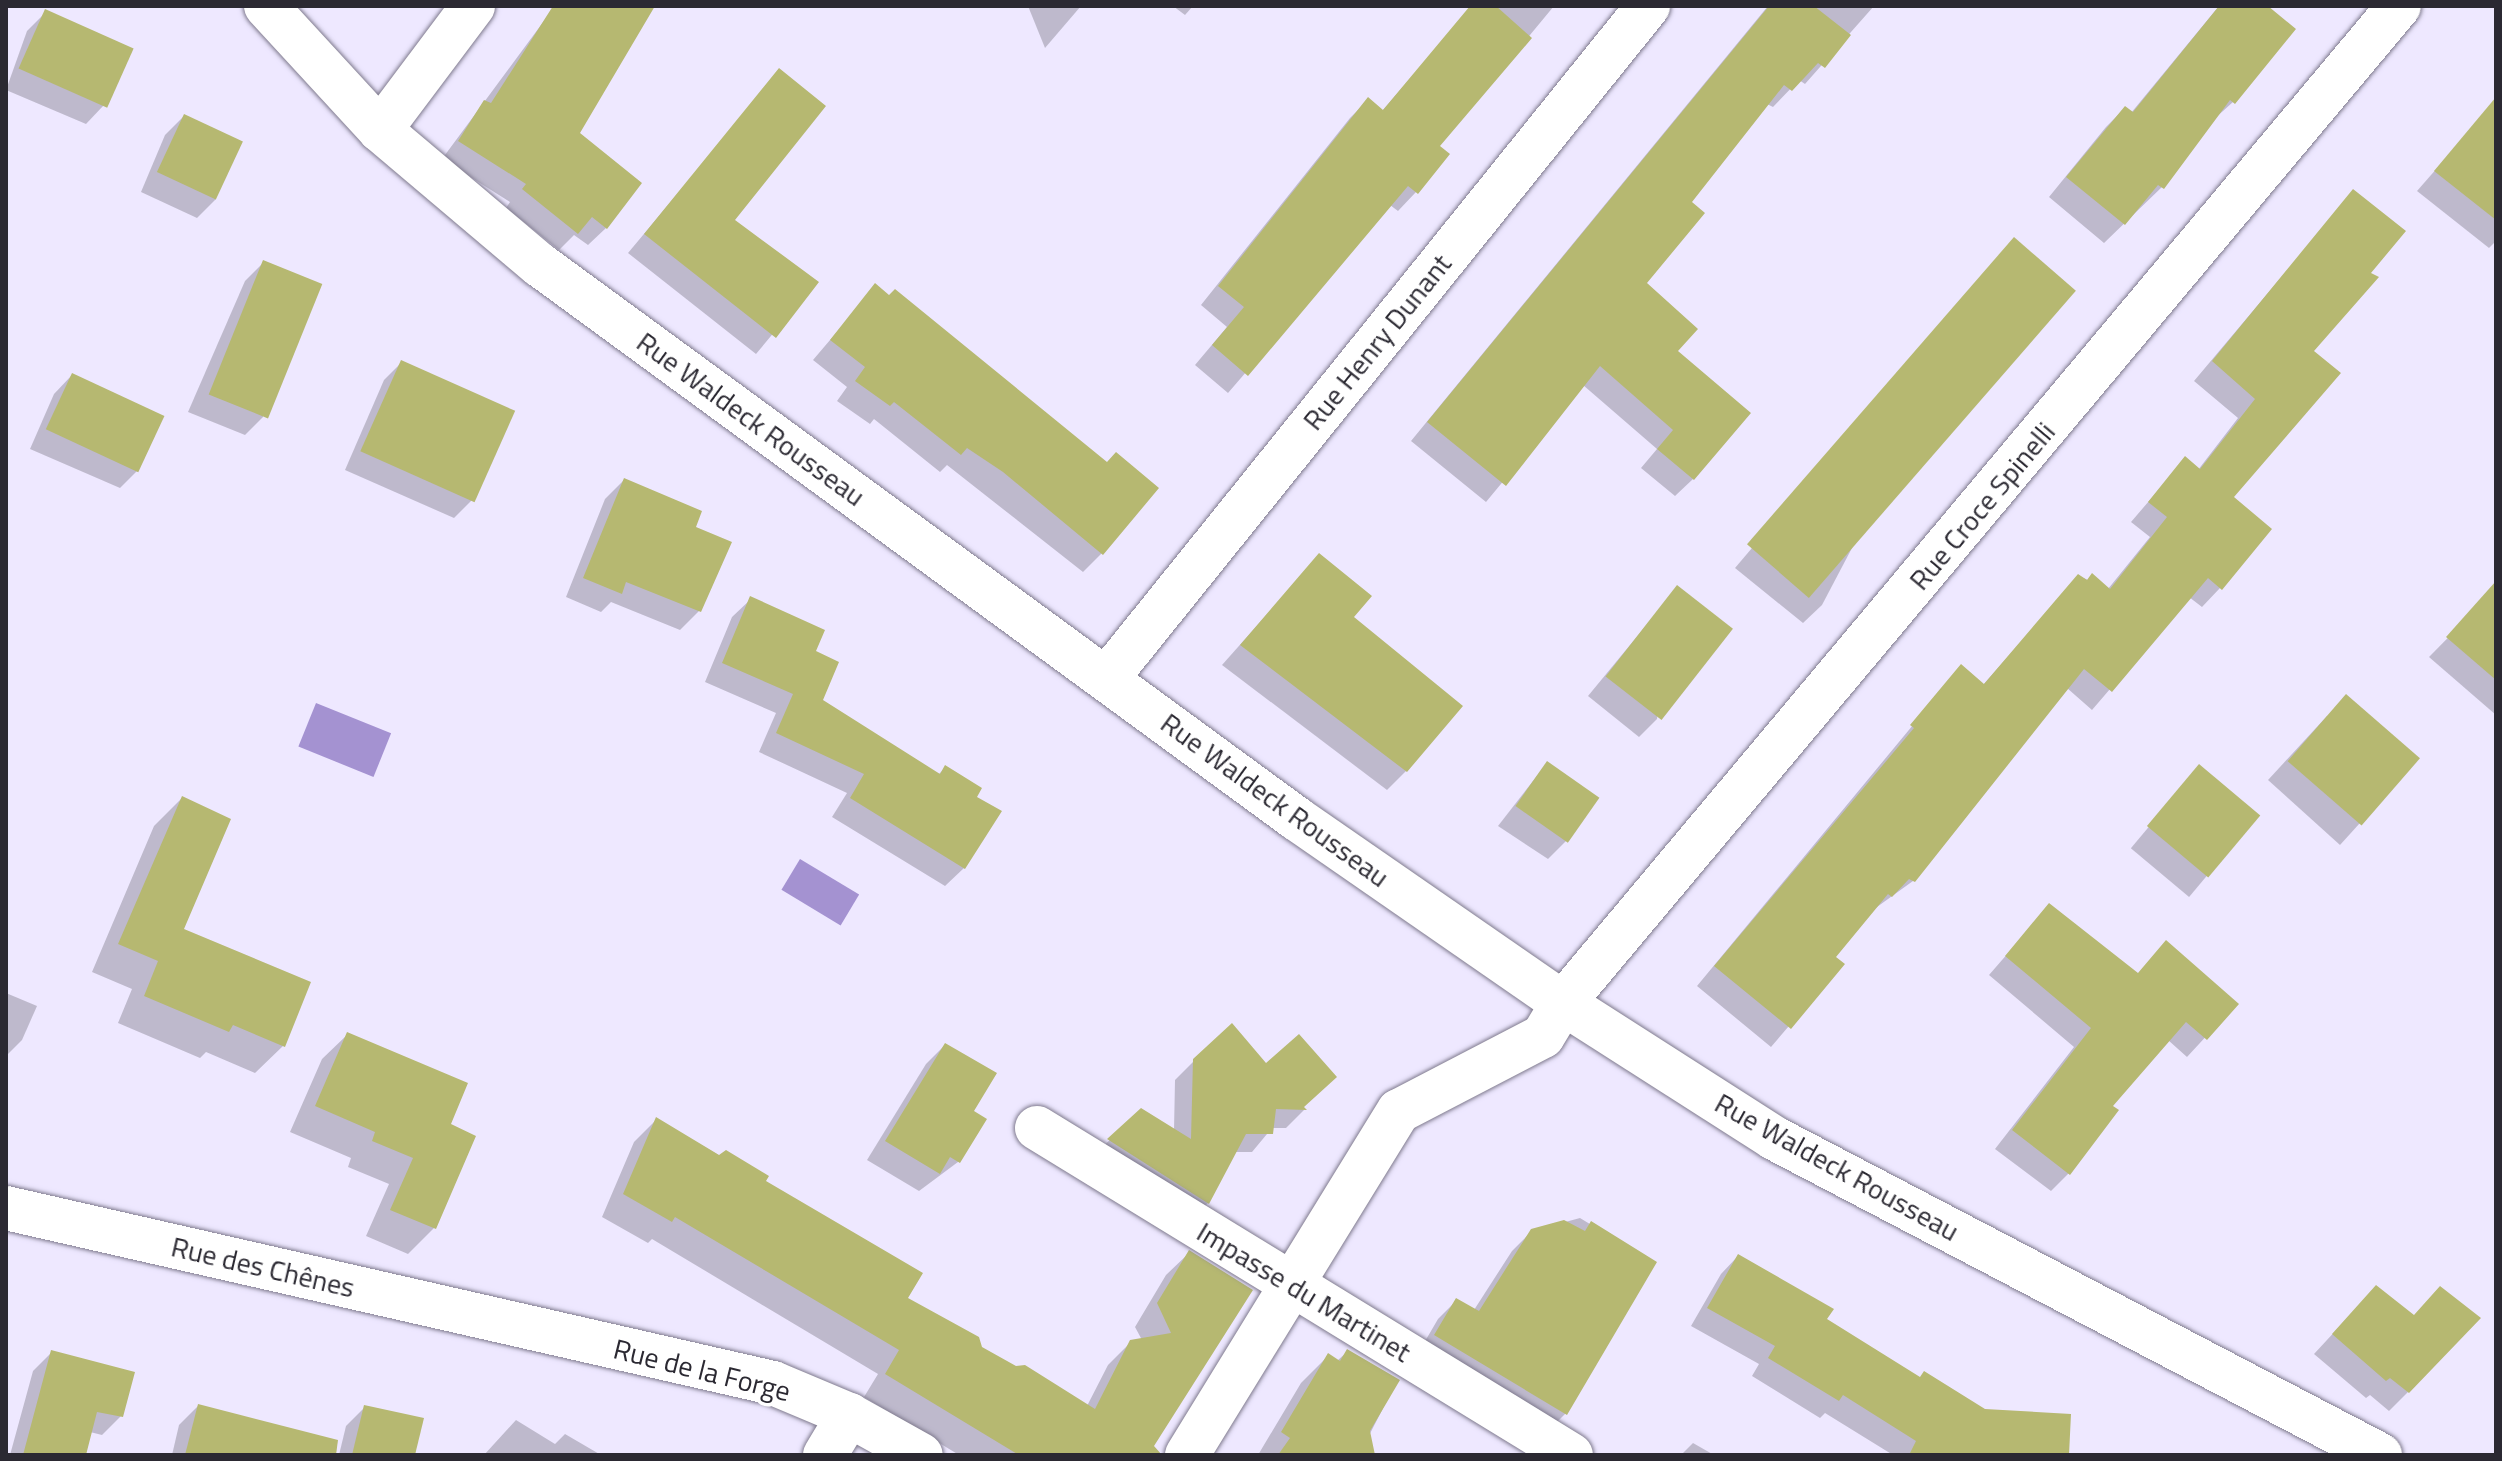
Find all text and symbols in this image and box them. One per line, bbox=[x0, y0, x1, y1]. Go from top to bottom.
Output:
street label: Rue Henry Dunant bbox=[1296, 247, 1458, 437]
street label: Rue Waldeck Rousseau bbox=[630, 325, 872, 513]
street label: Rue Croce Spinelli bbox=[1902, 415, 2062, 597]
street label: Rue Waldeck Rousseau bbox=[1154, 706, 1396, 894]
street label: Rue Waldeck Rousseau bbox=[1709, 1086, 1965, 1248]
street label: Impasse du Martinet bbox=[1191, 1215, 1417, 1369]
street label: Rue des Chênes bbox=[168, 1230, 358, 1304]
street label: Rue de la Forge bbox=[610, 1332, 794, 1408]

